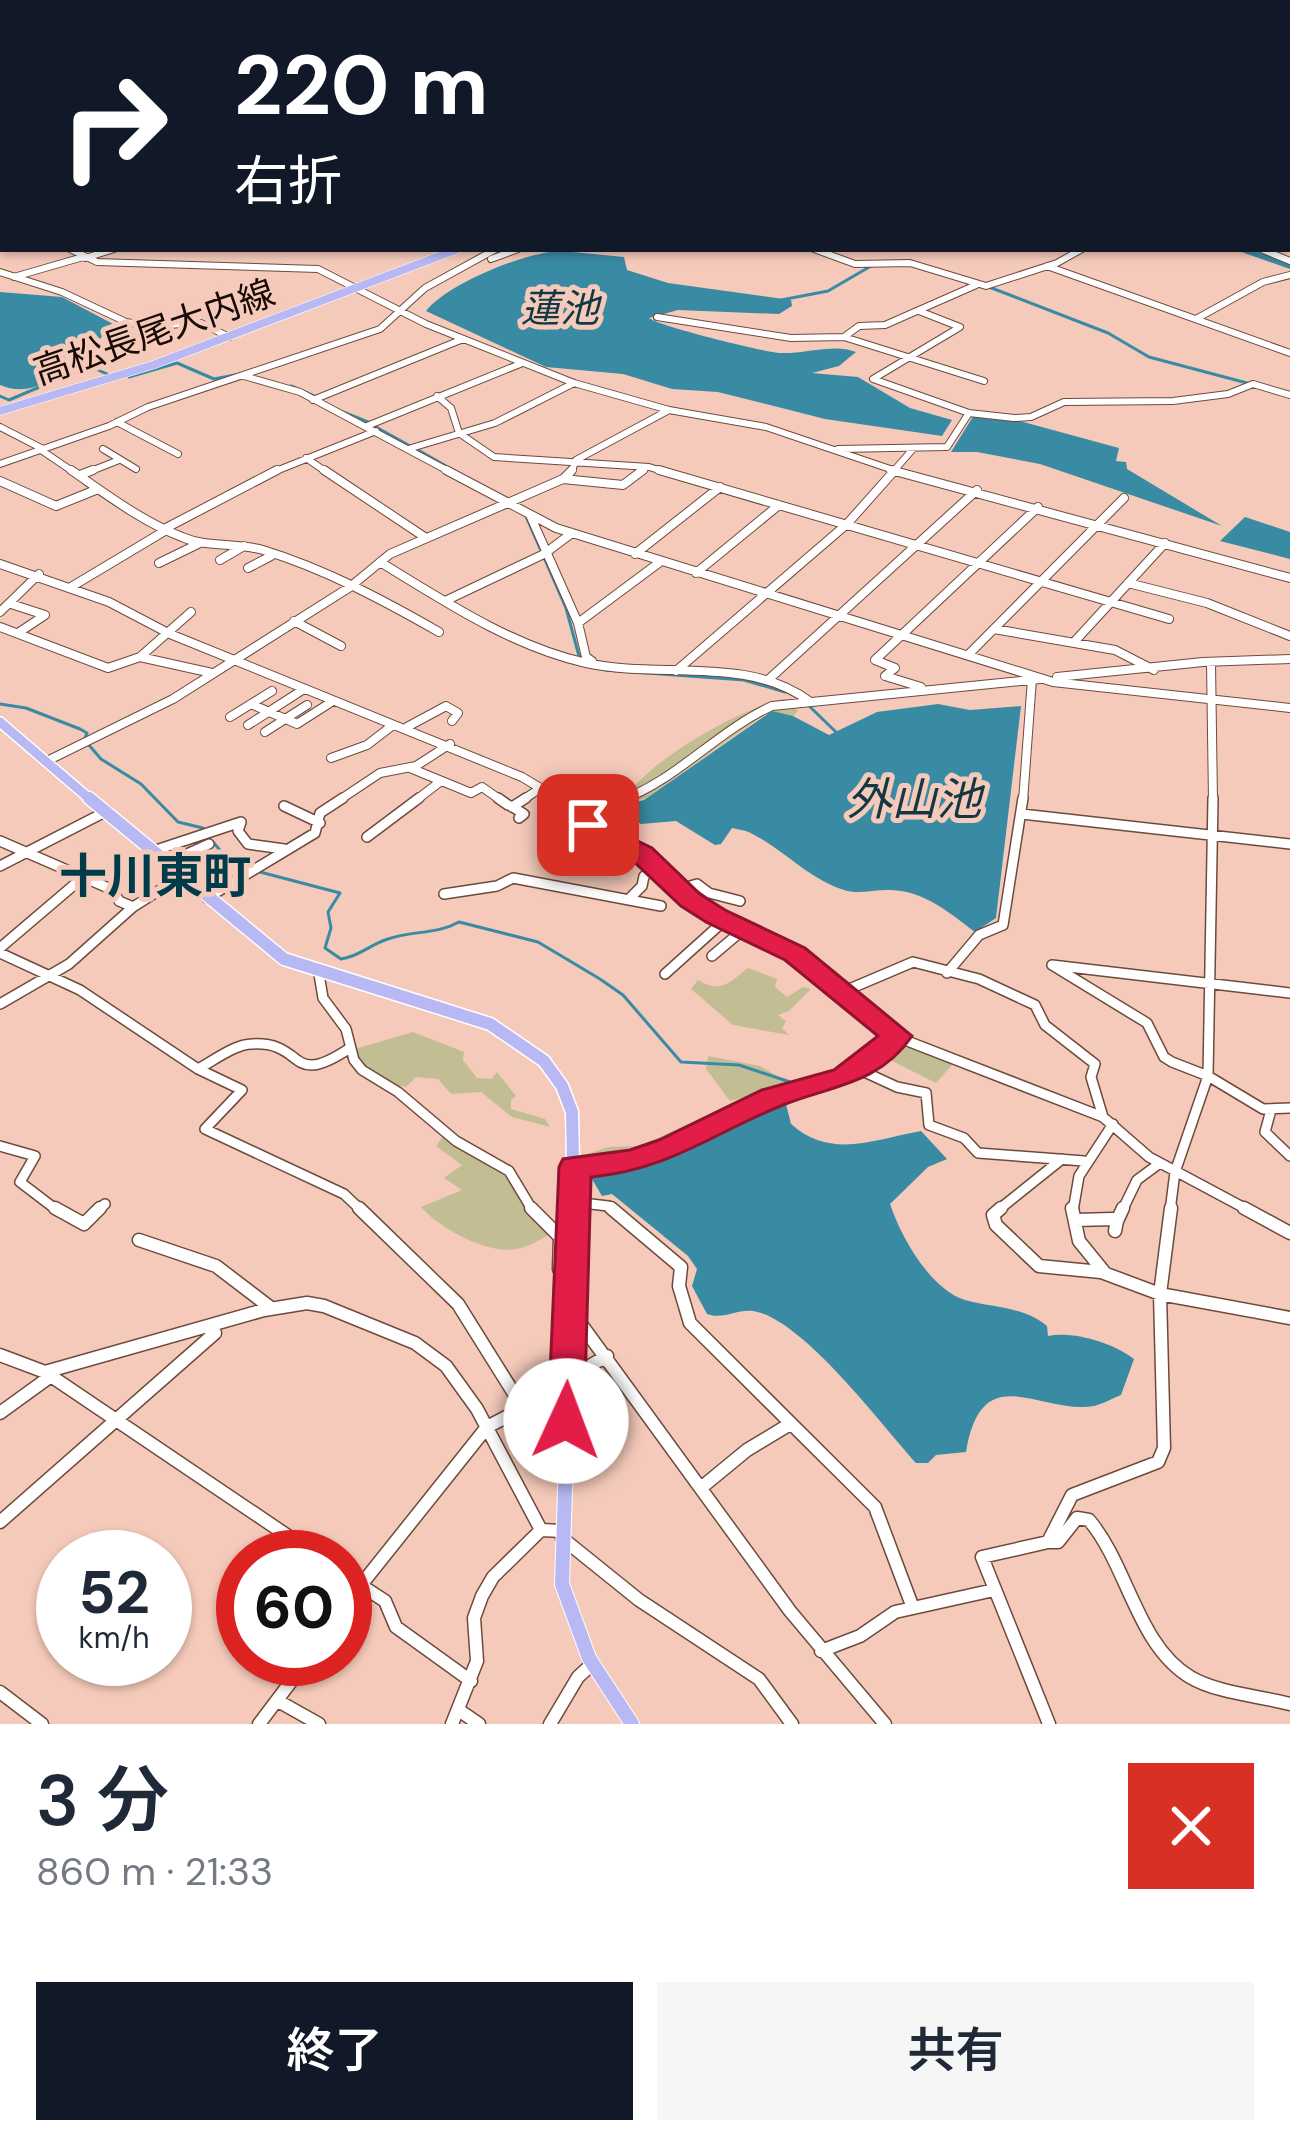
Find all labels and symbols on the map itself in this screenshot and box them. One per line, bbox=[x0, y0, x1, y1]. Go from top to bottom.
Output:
street label: 高松長尾大内線 bbox=[27, 269, 281, 395]
water label: 蓮池 bbox=[521, 283, 603, 334]
water label: 外山池 bbox=[846, 770, 985, 829]
pin bbox=[537, 774, 639, 876]
district label: 十川東町 bbox=[59, 845, 251, 908]
position arrow bbox=[503, 1358, 629, 1484]
speed limit sign: 60 bbox=[216, 1530, 372, 1686]

